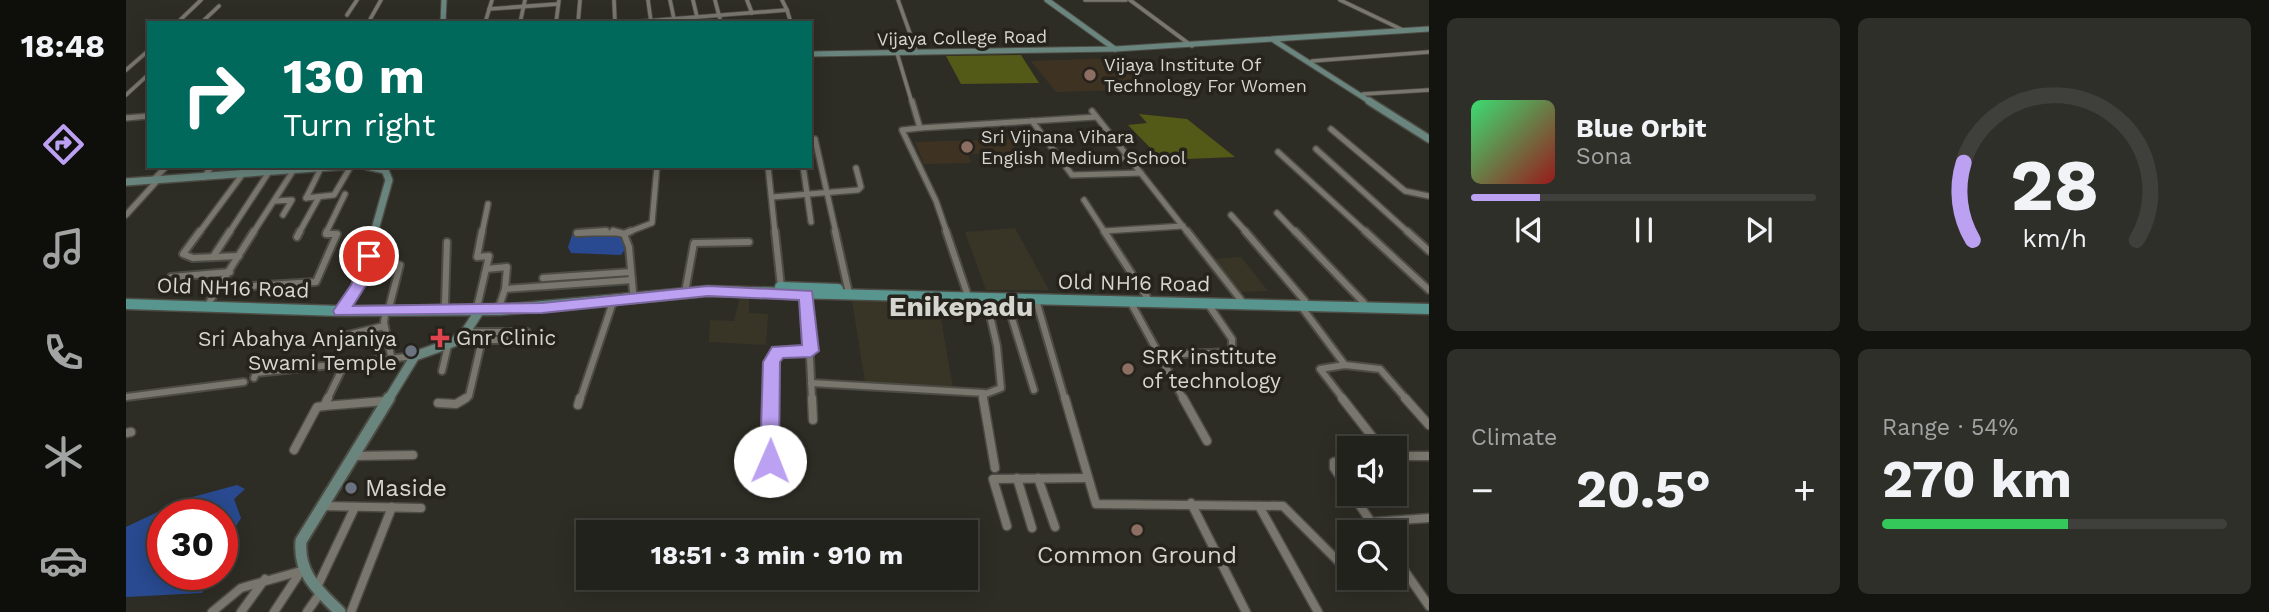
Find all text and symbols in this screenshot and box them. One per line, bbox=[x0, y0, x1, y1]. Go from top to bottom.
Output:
street label: Vijaya College Road bbox=[877, 26, 1047, 49]
text: 18:48 bbox=[21, 27, 105, 65]
text: 130 m bbox=[283, 47, 425, 105]
icon: right bbox=[168, 49, 259, 140]
place label: Vijaya Institute Of Technology For Women bbox=[1104, 54, 1307, 96]
marker: Vijaya Institute Of Technology For Women bbox=[1082, 67, 1098, 83]
text: Turn right bbox=[283, 106, 435, 144]
text: Blue Orbit bbox=[1576, 113, 1706, 143]
icon: directions bbox=[39, 120, 88, 169]
place label: Sri Vijnana Vihara English Medium School bbox=[981, 126, 1187, 168]
marker: Sri Vijnana Vihara English Medium School bbox=[959, 139, 975, 155]
text: Sona bbox=[1576, 143, 1632, 170]
text: 28 bbox=[2010, 143, 2099, 229]
icon: previous bbox=[1510, 211, 1548, 249]
icon: pause bbox=[1625, 211, 1663, 249]
icon: next bbox=[1740, 211, 1778, 249]
icon: music bbox=[39, 224, 88, 273]
text: km/h bbox=[2022, 224, 2087, 253]
pin bbox=[339, 226, 399, 286]
icon: arrive bbox=[350, 237, 388, 275]
street label: Old NH16 Road bbox=[1057, 269, 1211, 296]
street label: Old NH16 Road bbox=[156, 272, 310, 303]
district label: Enikepadu bbox=[889, 290, 1033, 323]
place label: Gnr Clinic bbox=[456, 325, 556, 350]
place label: Sri Abahya Anjaniya Swami Temple bbox=[198, 326, 397, 375]
icon: phone bbox=[39, 328, 88, 377]
marker: Gnr Clinic bbox=[430, 328, 450, 348]
marker: Sri Abahya Anjaniya Swami Temple bbox=[403, 343, 419, 359]
place label: SRK institute of technology bbox=[1142, 344, 1281, 393]
marker: SRK institute of technology bbox=[1120, 361, 1136, 377]
text: Range · 54% bbox=[1882, 414, 2018, 441]
position arrow bbox=[733, 424, 807, 498]
text: Climate bbox=[1471, 424, 1557, 451]
icon: climate bbox=[39, 432, 88, 481]
map controls bbox=[1337, 436, 1407, 590]
button: sound bbox=[1337, 436, 1407, 506]
text: 270 km bbox=[1882, 449, 2072, 510]
text: 20.5° bbox=[1576, 459, 1711, 520]
text: − bbox=[1471, 468, 1494, 512]
text: + bbox=[1793, 468, 1816, 512]
place label: Maside bbox=[365, 474, 447, 502]
marker: Maside bbox=[343, 480, 359, 496]
speed limit sign: 30 bbox=[147, 499, 238, 590]
button: search bbox=[1337, 520, 1407, 590]
marker: Common Ground bbox=[1129, 522, 1145, 538]
icon: car bbox=[39, 536, 88, 585]
text: 18:51 · 3 min · 910 m bbox=[651, 540, 903, 570]
place label: Common Ground bbox=[1037, 541, 1237, 569]

